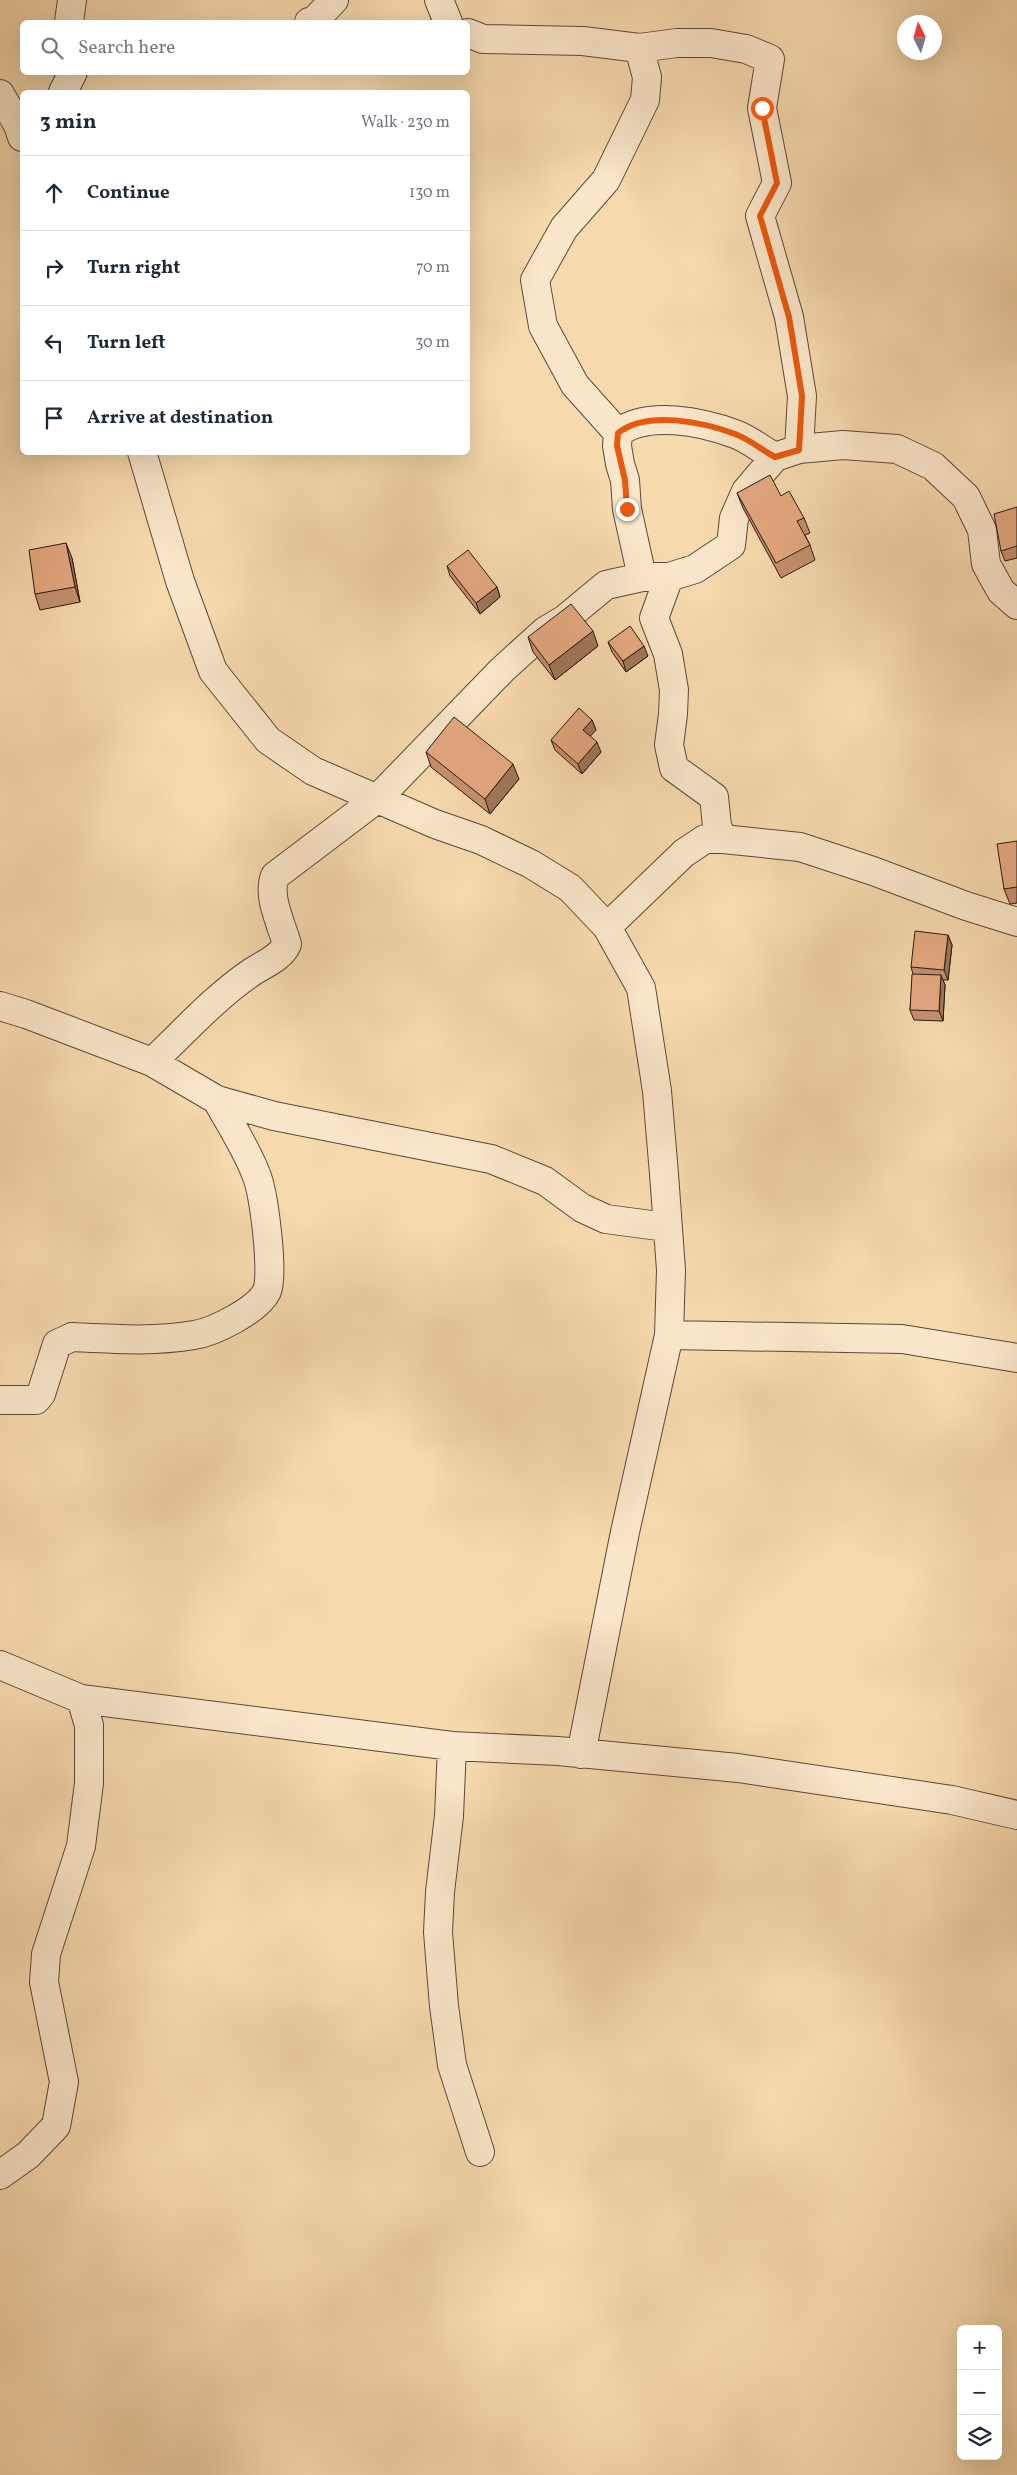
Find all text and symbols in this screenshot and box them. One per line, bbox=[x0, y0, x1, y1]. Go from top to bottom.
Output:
north arrow bbox=[897, 15, 942, 60]
search box bbox=[20, 20, 470, 75]
icon: search bbox=[38, 34, 66, 62]
text: Search here bbox=[78, 35, 175, 61]
route start bbox=[751, 97, 774, 120]
text: 3 min bbox=[40, 108, 96, 137]
text: Walk · 230 m bbox=[361, 112, 450, 134]
icon: ahead bbox=[40, 179, 68, 207]
text: Continue bbox=[87, 180, 170, 206]
text: 130 m bbox=[409, 182, 450, 204]
icon: right bbox=[40, 254, 68, 282]
text: Turn right bbox=[87, 255, 180, 281]
text: 70 m bbox=[416, 257, 450, 279]
icon: left bbox=[40, 329, 68, 357]
text: Turn left bbox=[87, 330, 166, 356]
text: 30 m bbox=[415, 332, 450, 354]
icon: arrive bbox=[40, 404, 68, 432]
text: Arrive at destination bbox=[87, 405, 273, 431]
route end bbox=[616, 498, 639, 521]
map controls bbox=[957, 2325, 1002, 2460]
button: + bbox=[957, 2325, 1002, 2370]
button: − bbox=[957, 2370, 1002, 2415]
button: layers bbox=[957, 2415, 1002, 2460]

